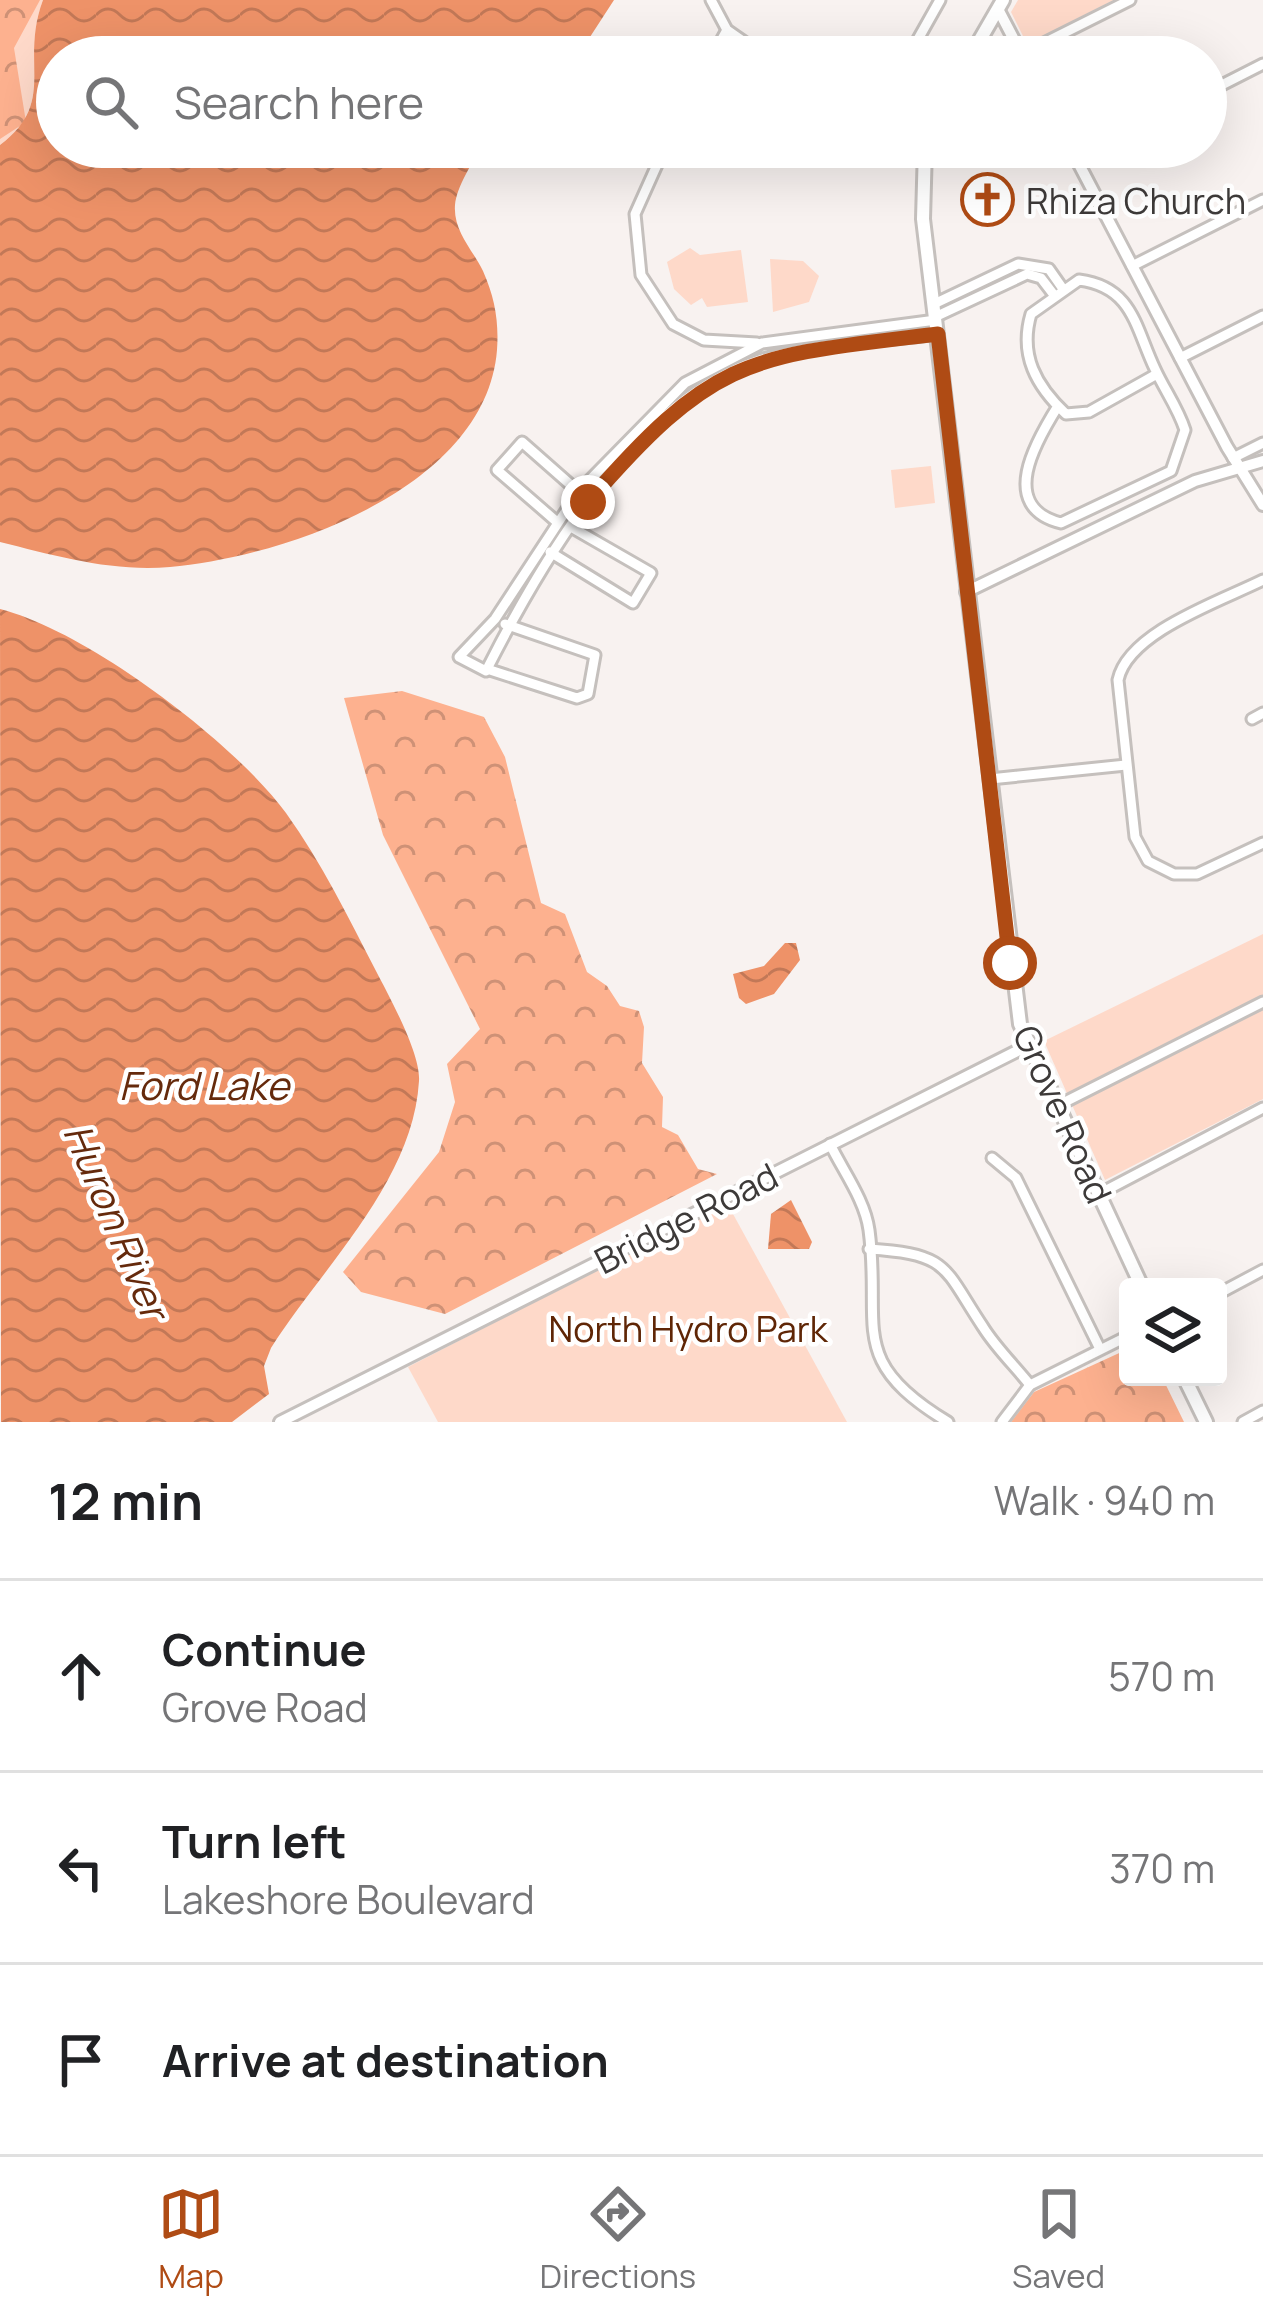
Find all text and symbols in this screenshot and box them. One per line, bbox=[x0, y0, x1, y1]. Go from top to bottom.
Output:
search box bbox=[36, 36, 1227, 168]
icon: search bbox=[78, 69, 144, 135]
text: Search here bbox=[174, 71, 424, 133]
church icon: Rhiza Church bbox=[959, 172, 1015, 228]
place label: Rhiza Church bbox=[1026, 176, 1246, 225]
route end bbox=[561, 475, 615, 529]
route start bbox=[983, 936, 1037, 990]
street label: Grove Road bbox=[1002, 1017, 1124, 1211]
water label: Ford Lake bbox=[119, 1058, 291, 1112]
water label: Huron River bbox=[52, 1115, 184, 1331]
street label: Bridge Road bbox=[586, 1151, 786, 1285]
map controls bbox=[1119, 1278, 1227, 1386]
button: layers bbox=[1119, 1278, 1227, 1386]
park label: North Hydro Park bbox=[548, 1304, 829, 1353]
text: 12 min bbox=[48, 1466, 203, 1535]
text: Walk · 940 m bbox=[994, 1473, 1215, 1527]
text: Continue bbox=[162, 1618, 367, 1680]
icon: ahead bbox=[48, 1643, 114, 1709]
text: 570 m bbox=[1108, 1649, 1215, 1703]
text: Grove Road bbox=[162, 1680, 368, 1734]
text: Turn left bbox=[162, 1810, 347, 1872]
icon: left bbox=[48, 1835, 114, 1901]
text: 370 m bbox=[1109, 1841, 1215, 1895]
text: Lakeshore Boulevard bbox=[162, 1872, 535, 1926]
icon: arrive bbox=[48, 2027, 114, 2093]
text: Arrive at destination bbox=[162, 2029, 609, 2091]
tab: Map bbox=[158, 2181, 224, 2298]
tab: Directions bbox=[540, 2181, 696, 2298]
tab: Saved bbox=[1012, 2181, 1105, 2298]

